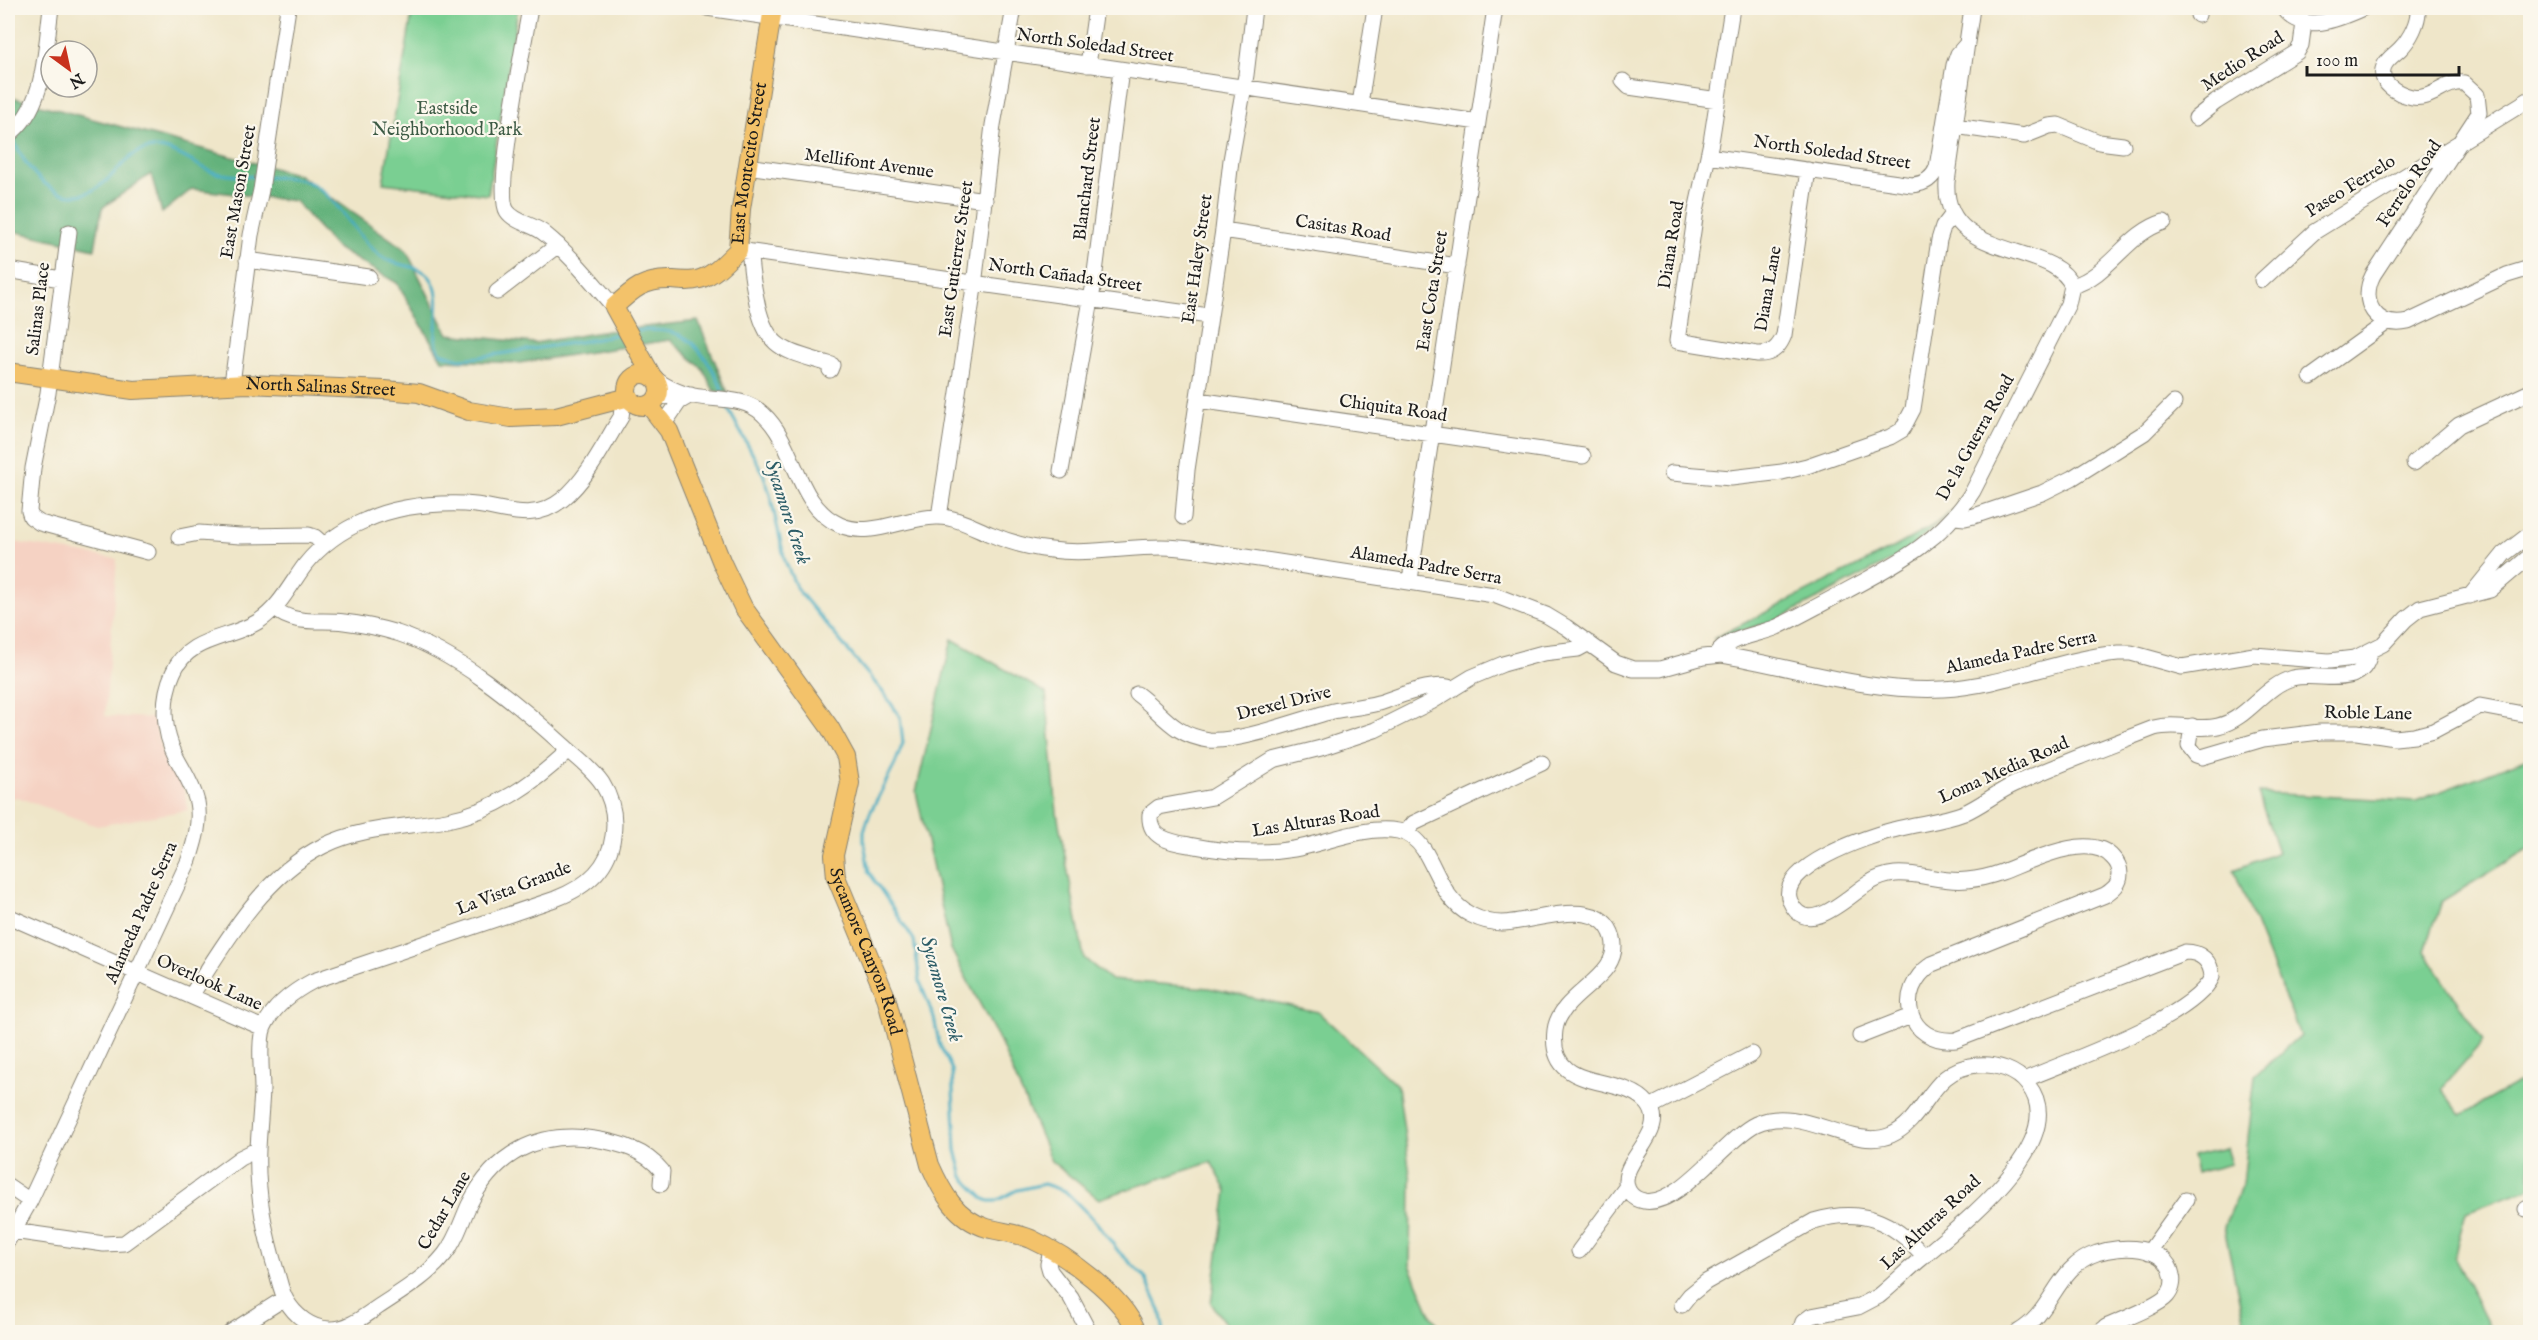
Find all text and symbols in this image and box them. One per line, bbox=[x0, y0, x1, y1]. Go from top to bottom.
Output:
street label: North Soledad Street bbox=[1015, 24, 1175, 68]
street label: Medio Road bbox=[2197, 27, 2289, 97]
north arrow bbox=[39, 39, 99, 99]
scale bar bbox=[2307, 39, 2458, 77]
text: 100 m bbox=[2316, 50, 2358, 73]
text: N bbox=[65, 67, 88, 92]
street label: East Montecito Street bbox=[727, 80, 773, 246]
park label: Eastside Neighborhood Park bbox=[372, 98, 522, 142]
street label: Blanchard Street bbox=[1069, 116, 1107, 242]
street label: East Mason Street bbox=[216, 123, 262, 261]
street label: North Soledad Street bbox=[1752, 131, 1912, 175]
street label: Ferrelo Road bbox=[2372, 136, 2448, 232]
street label: Mellifont Avenue bbox=[803, 144, 935, 184]
street label: Paseo Ferrelo bbox=[2302, 150, 2401, 224]
street label: East Gutierrez Street bbox=[935, 179, 979, 339]
street label: East Haley Street bbox=[1178, 193, 1218, 325]
street label: Diana Road bbox=[1654, 199, 1690, 291]
street label: Casitas Road bbox=[1293, 210, 1393, 248]
street label: East Cota Street bbox=[1412, 229, 1454, 353]
street label: Diana Lane bbox=[1750, 244, 1788, 334]
street label: North Cañada Street bbox=[987, 254, 1143, 298]
street label: Salinas Place bbox=[22, 261, 56, 357]
street label: De la Guerra Road bbox=[1932, 371, 2020, 505]
street label: North Salinas Street bbox=[245, 372, 397, 402]
street label: Chiquita Road bbox=[1338, 390, 1449, 428]
water label: Sycamore Creek bbox=[758, 456, 816, 568]
street label: Alameda Padre Serra bbox=[1348, 541, 1504, 591]
street label: Alameda Padre Serra bbox=[1943, 626, 2099, 680]
street label: Drexel Drive bbox=[1234, 681, 1334, 727]
street label: Roble Lane bbox=[2324, 702, 2412, 726]
street label: Loma Media Road bbox=[1935, 732, 2073, 810]
street label: Las Alturas Road bbox=[1251, 801, 1382, 843]
street label: Alameda Padre Serra bbox=[100, 838, 184, 989]
street label: La Vista Grande bbox=[453, 857, 575, 921]
street label: Sycamore Canyon Road bbox=[824, 867, 907, 1038]
water label: Sycamore Creek bbox=[914, 933, 968, 1045]
street label: Overlook Lane bbox=[152, 949, 266, 1017]
street label: Cedar Lane bbox=[413, 1167, 477, 1255]
street label: Las Alturas Road bbox=[1876, 1170, 1986, 1275]

